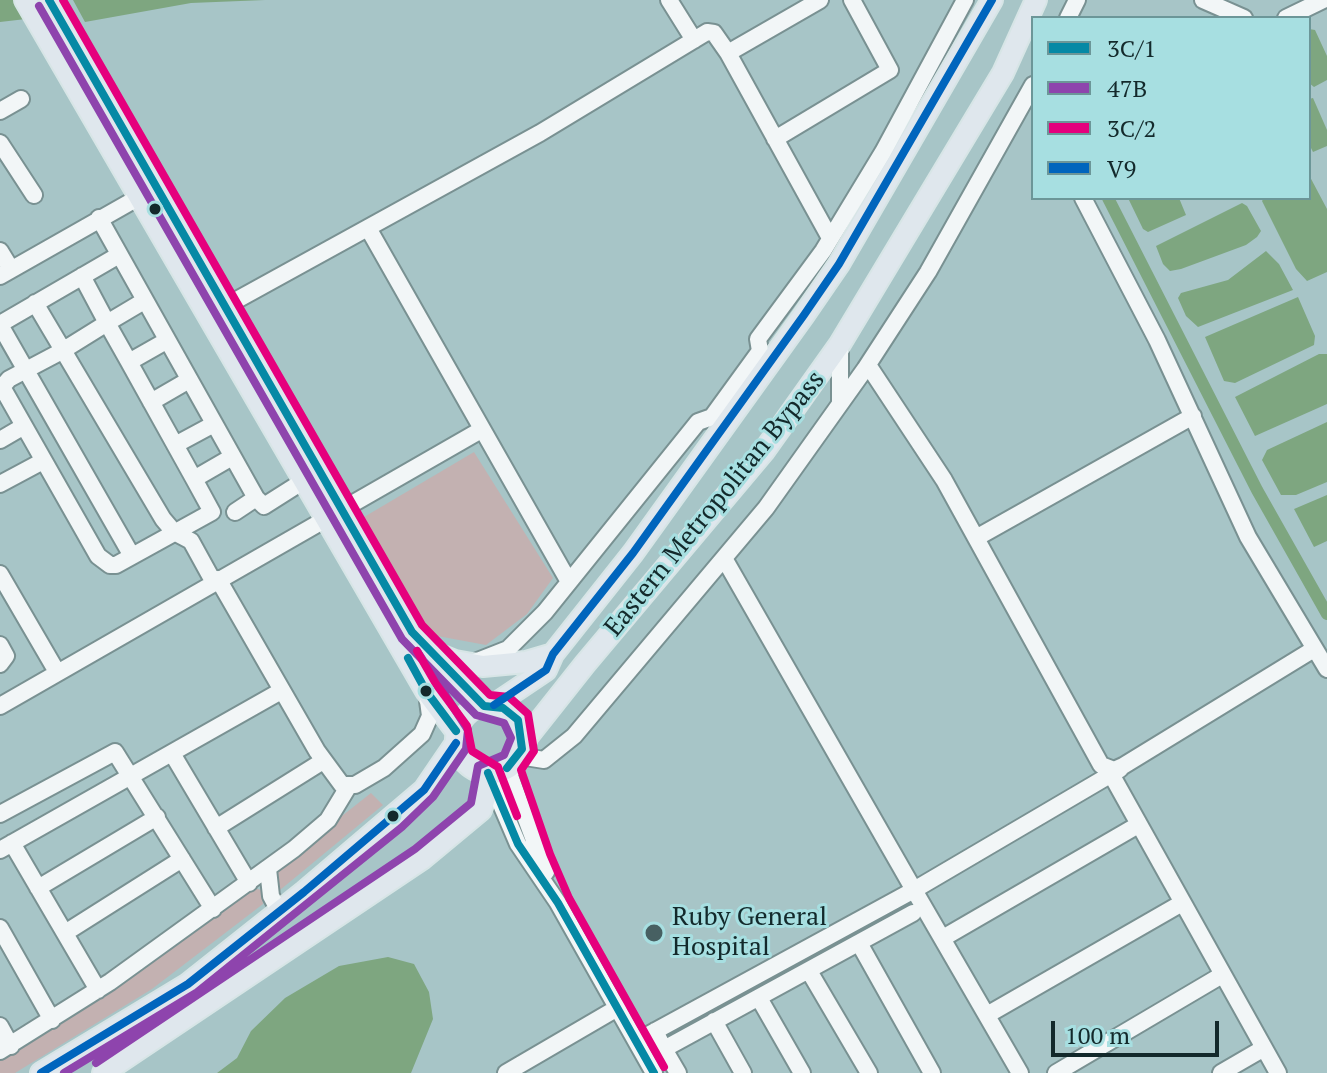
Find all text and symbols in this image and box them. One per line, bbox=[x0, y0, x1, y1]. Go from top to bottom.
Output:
legend bbox=[1031, 16, 1311, 200]
text: 3C/1 bbox=[1107, 32, 1156, 64]
text: 47B bbox=[1107, 72, 1147, 104]
text: 3C/2 bbox=[1107, 112, 1156, 144]
text: V9 bbox=[1107, 152, 1136, 184]
unlabelled marker bbox=[147, 201, 163, 217]
street label: Eastern Metropolitan Bypass bbox=[598, 365, 832, 643]
unlabelled marker bbox=[418, 683, 434, 699]
unlabelled marker bbox=[385, 808, 401, 824]
place label: Ruby General Hospital bbox=[672, 902, 827, 964]
marker: Ruby General Hospital bbox=[643, 922, 665, 944]
scale bar bbox=[1055, 1005, 1223, 1055]
text: 100 m bbox=[1065, 1019, 1130, 1051]

